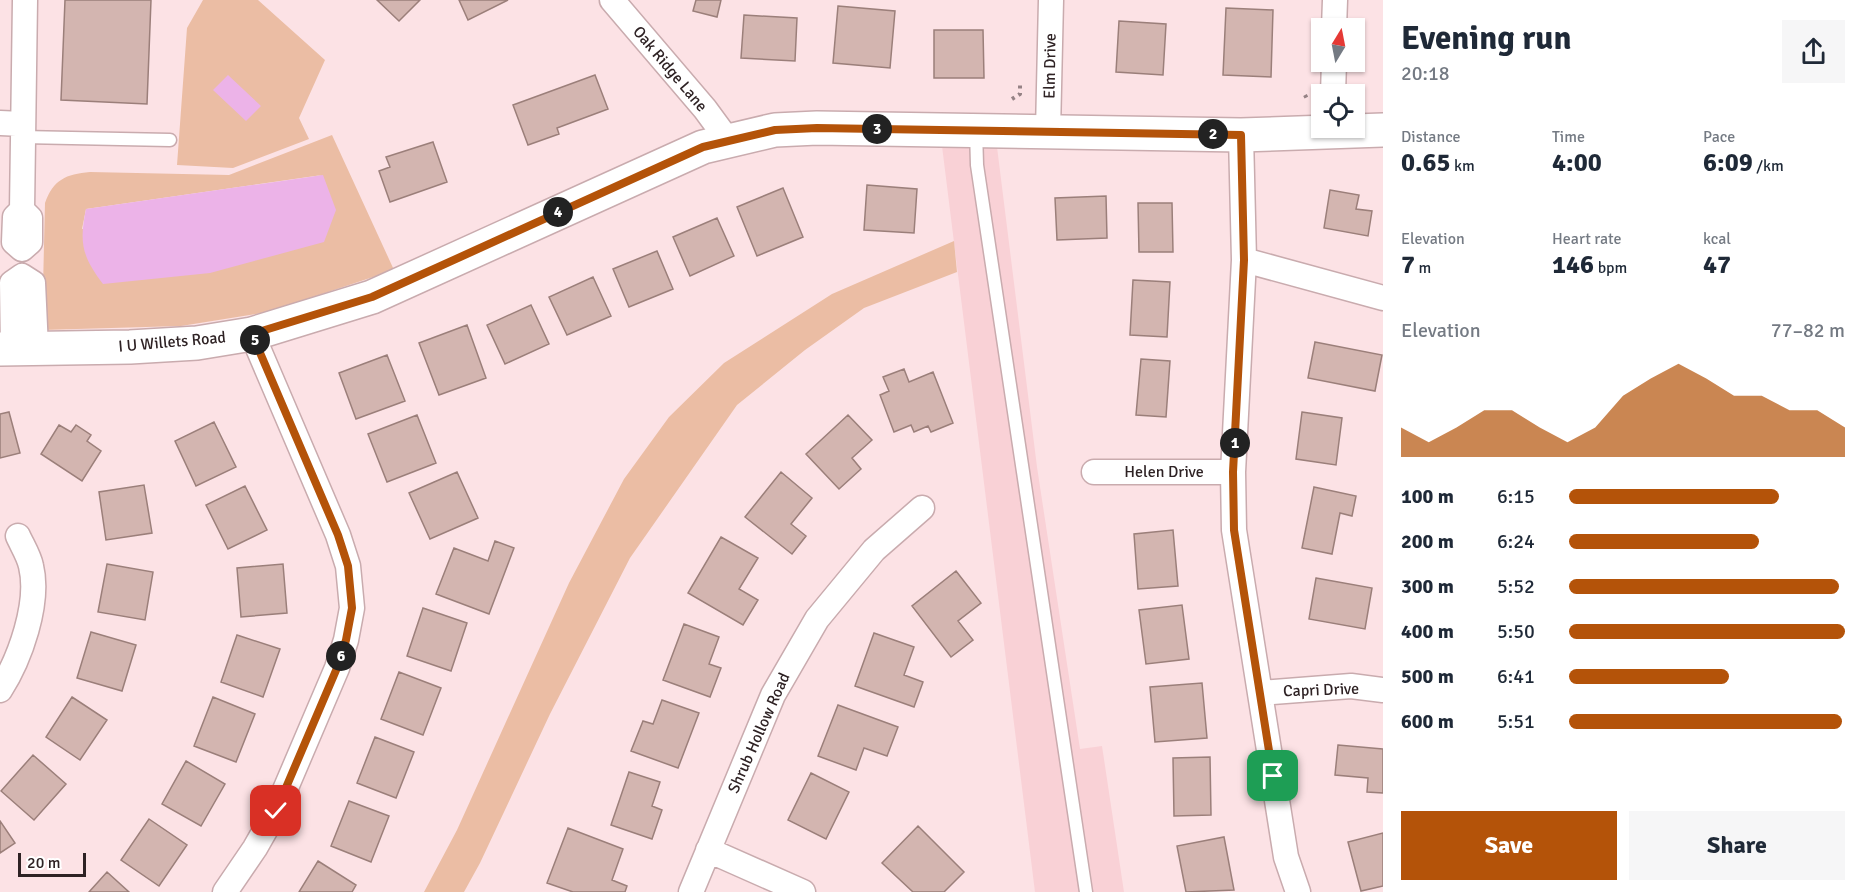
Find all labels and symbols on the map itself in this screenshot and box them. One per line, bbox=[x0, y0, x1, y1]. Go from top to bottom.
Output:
north arrow bbox=[1311, 18, 1365, 72]
street label: Oak Ridge Lane bbox=[628, 22, 712, 116]
street label: Elm Drive bbox=[1039, 33, 1061, 99]
pin: 3 bbox=[862, 114, 892, 144]
pin: 2 bbox=[1198, 119, 1228, 149]
pin: 4 bbox=[543, 197, 573, 227]
pin: 5 bbox=[240, 325, 270, 355]
street label: I U Willets Road bbox=[117, 327, 227, 357]
pin: 1 bbox=[1220, 428, 1250, 458]
street label: Helen Drive bbox=[1124, 462, 1204, 482]
pin: 6 bbox=[326, 641, 356, 671]
street label: Shrub Hollow Road bbox=[723, 670, 795, 796]
street label: Capri Drive bbox=[1283, 679, 1359, 701]
pin bbox=[1247, 750, 1298, 801]
pin bbox=[250, 785, 301, 836]
scale bar bbox=[18, 850, 86, 878]

